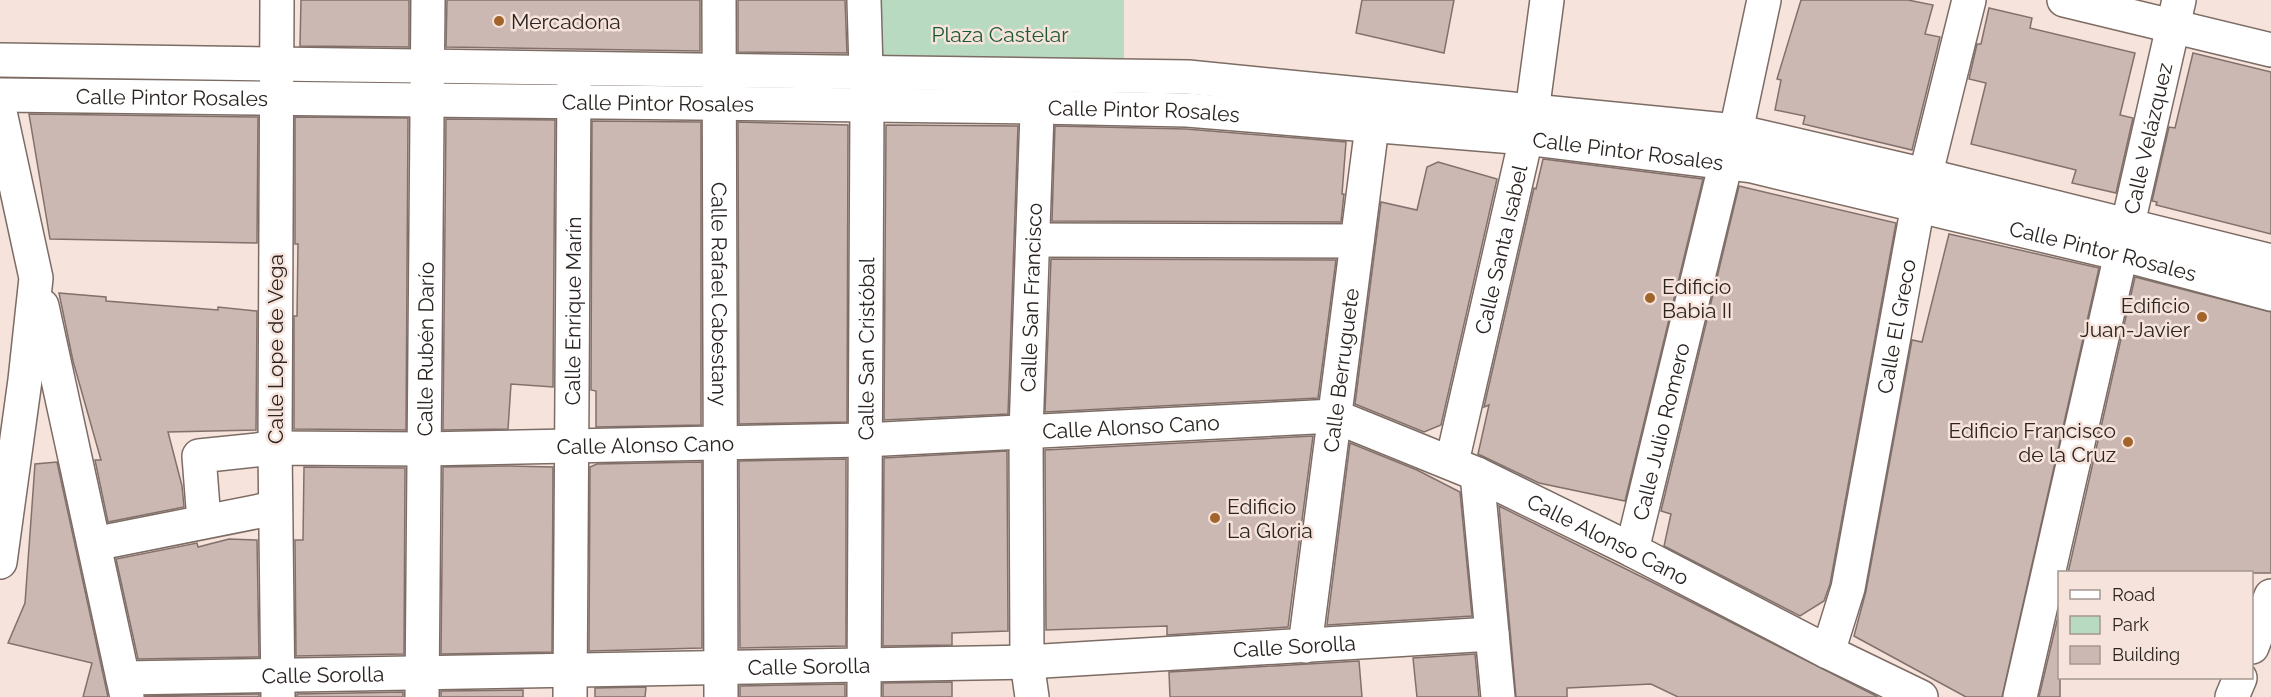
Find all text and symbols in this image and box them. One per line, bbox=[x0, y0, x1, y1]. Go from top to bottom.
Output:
place label: Mercadona bbox=[511, 9, 621, 34]
marker: Mercadona bbox=[492, 14, 506, 28]
park label: Plaza Castelar bbox=[931, 22, 1069, 47]
street label: Calle Velázquez bbox=[2118, 60, 2177, 217]
street label: Calle Pintor Rosales bbox=[76, 83, 268, 111]
street label: Calle Pintor Rosales bbox=[562, 89, 754, 116]
street label: Calle Pintor Rosales bbox=[1048, 95, 1241, 127]
street label: Calle Pintor Rosales bbox=[1531, 126, 1725, 175]
street label: Calle Santa Isabel bbox=[1469, 162, 1532, 337]
street label: Calle Rafael Cabestany bbox=[707, 182, 733, 406]
street label: Calle San Francisco bbox=[1015, 202, 1046, 393]
street label: Calle Pintor Rosales bbox=[2007, 215, 2199, 286]
street label: Calle Enrique Marín bbox=[559, 216, 586, 406]
street label: Calle Lope de Vega bbox=[263, 254, 288, 444]
street label: Calle San Cristóbal bbox=[853, 257, 879, 440]
street label: Calle El Greco bbox=[1871, 257, 1920, 396]
street label: Calle Rubén Darío bbox=[412, 262, 438, 437]
place label: Edificio Babia II bbox=[1662, 274, 1732, 323]
street label: Calle Berruguete bbox=[1318, 287, 1364, 454]
marker: Edificio Babia II bbox=[1643, 291, 1657, 305]
place label: Edificio Juan-Javier bbox=[2080, 293, 2191, 342]
marker: Edificio Juan-Javier bbox=[2195, 310, 2209, 324]
street label: Calle Julio Romero bbox=[1627, 340, 1694, 523]
street label: Calle Alonso Cano bbox=[1042, 409, 1220, 443]
place label: Edificio Francisco de la Cruz bbox=[1949, 418, 2116, 467]
street label: Calle Alonso Cano bbox=[556, 430, 734, 459]
marker: Edificio Francisco de la Cruz bbox=[2121, 435, 2135, 449]
street label: Calle Alonso Cano bbox=[1523, 488, 1693, 590]
place label: Edificio La Gloria bbox=[1227, 494, 1313, 543]
marker: Edificio La Gloria bbox=[1208, 511, 1222, 525]
legend bbox=[2058, 571, 2253, 679]
text: Road bbox=[2112, 584, 2155, 605]
text: Park bbox=[2112, 614, 2149, 635]
street label: Calle Sorolla bbox=[1232, 630, 1356, 662]
text: Building bbox=[2112, 644, 2180, 665]
street label: Calle Sorolla bbox=[747, 652, 870, 679]
street label: Calle Sorolla bbox=[261, 661, 385, 688]

